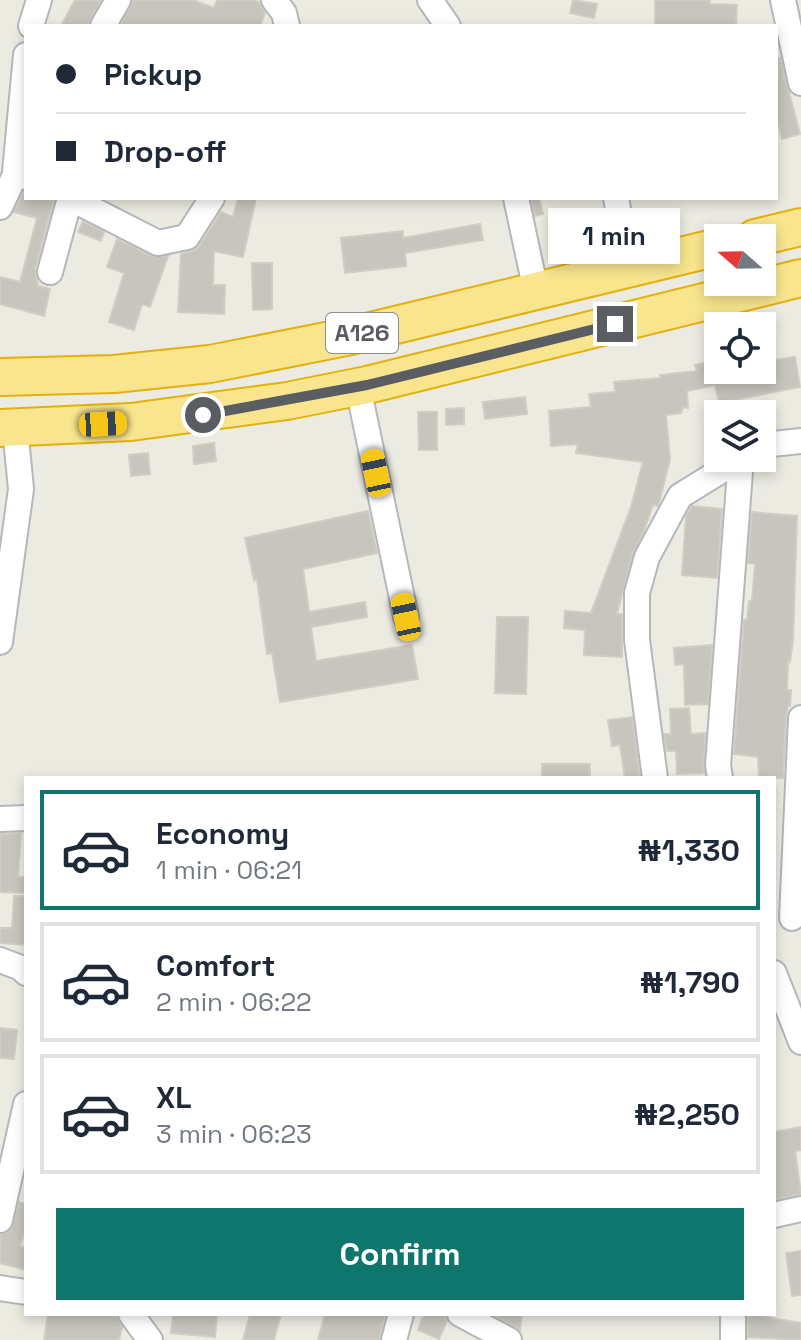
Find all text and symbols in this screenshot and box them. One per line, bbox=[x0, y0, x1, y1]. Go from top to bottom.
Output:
text: Pickup bbox=[104, 55, 202, 94]
text: Drop-off bbox=[104, 132, 227, 171]
callout: 1 min bbox=[549, 208, 681, 264]
text: 1 min bbox=[582, 219, 646, 253]
north arrow bbox=[704, 224, 776, 296]
map controls bbox=[704, 224, 776, 472]
route end bbox=[597, 306, 633, 342]
button: locate bbox=[704, 312, 776, 384]
road number: A126 bbox=[326, 313, 398, 353]
route start bbox=[185, 397, 221, 433]
button: layers bbox=[704, 400, 776, 472]
car bbox=[78, 411, 128, 437]
car bbox=[359, 447, 393, 499]
car bbox=[389, 591, 423, 643]
icon: car bbox=[60, 814, 132, 886]
text: Economy bbox=[156, 814, 289, 853]
text: ₦1,330 bbox=[638, 831, 740, 870]
text: 1 min · 06:21 bbox=[156, 853, 302, 887]
icon: car bbox=[60, 946, 132, 1018]
text: Comfort bbox=[156, 946, 275, 985]
text: ₦1,790 bbox=[640, 963, 740, 1002]
text: 2 min · 06:22 bbox=[156, 985, 312, 1019]
icon: car bbox=[60, 1078, 132, 1150]
text: XL bbox=[156, 1078, 192, 1117]
text: ₦2,250 bbox=[634, 1095, 740, 1134]
text: 3 min · 06:23 bbox=[156, 1117, 312, 1151]
button: Confirm bbox=[56, 1208, 744, 1300]

